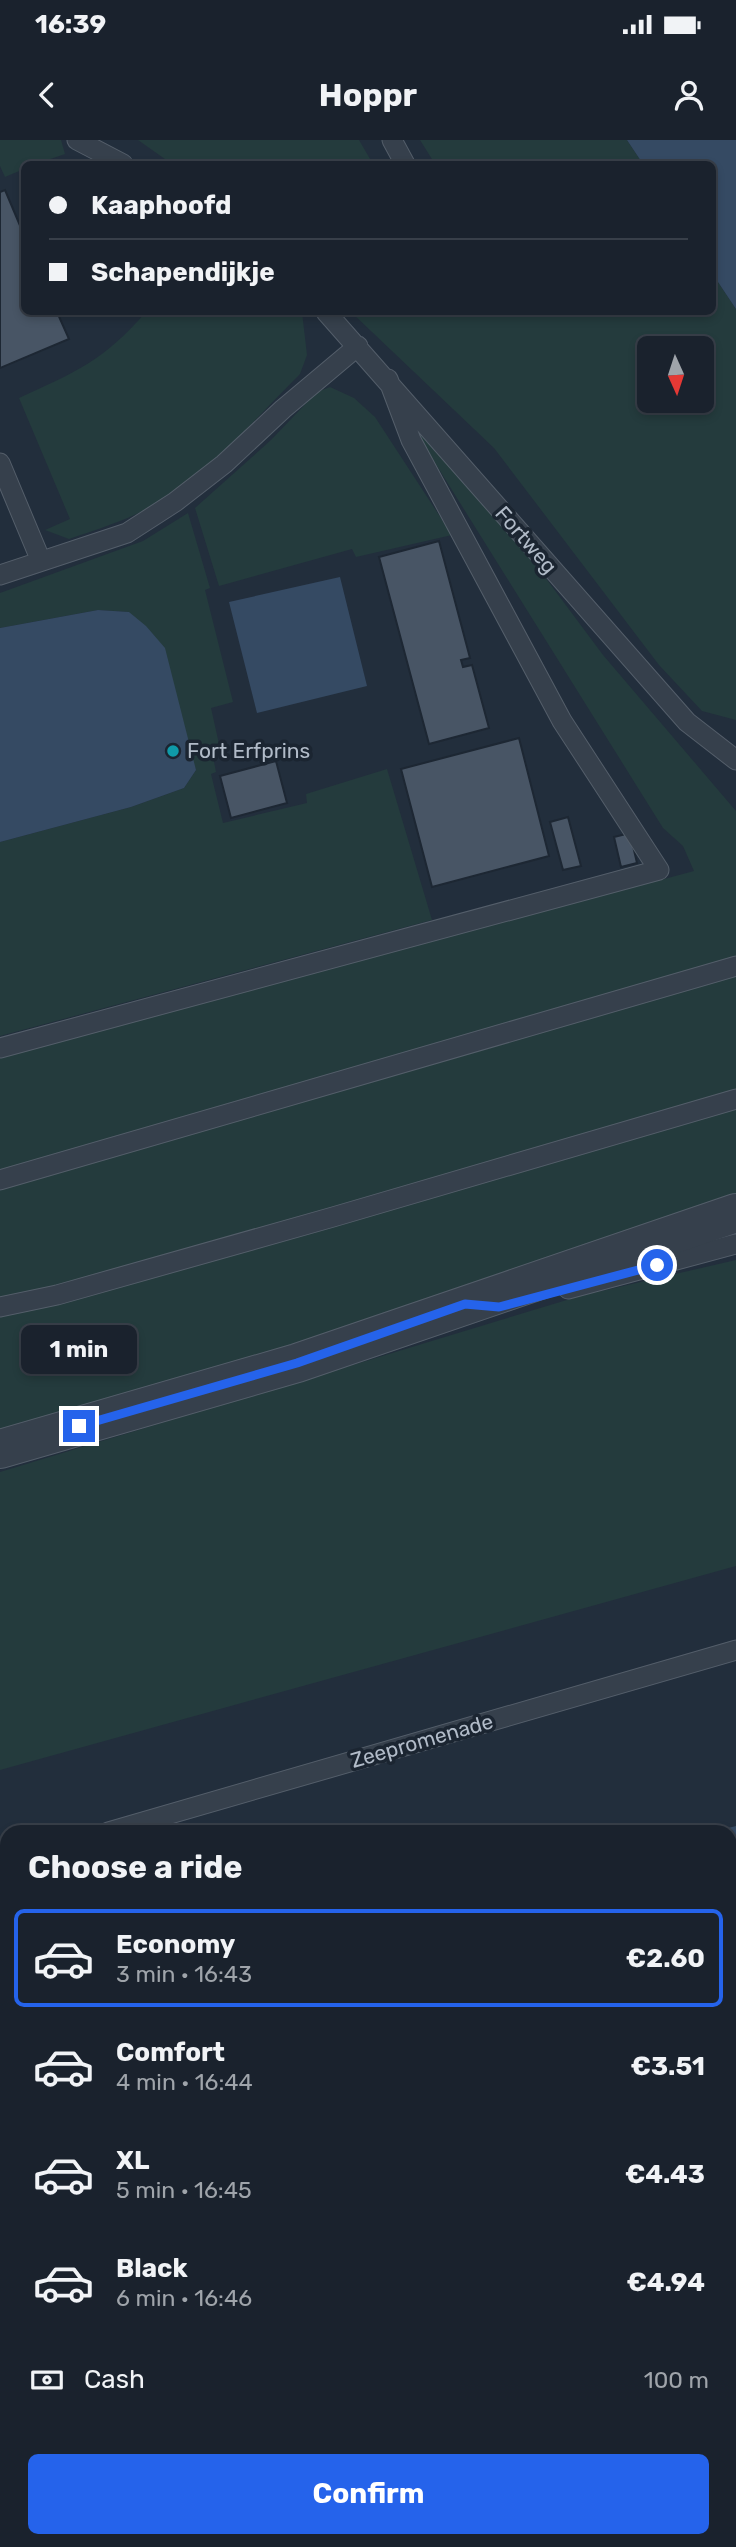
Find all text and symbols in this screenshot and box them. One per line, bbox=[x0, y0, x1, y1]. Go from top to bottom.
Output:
text: 16:39 bbox=[35, 9, 106, 40]
icon: back bbox=[28, 76, 66, 114]
text: Hoppr bbox=[319, 76, 417, 114]
icon: person bbox=[670, 76, 708, 114]
text: Kaaphoofd bbox=[91, 190, 232, 221]
text: Schapendijkje bbox=[91, 257, 275, 288]
north arrow bbox=[637, 336, 714, 413]
map controls bbox=[637, 336, 714, 413]
street label: Fortweg bbox=[490, 501, 562, 578]
place label: Fort Erfprins bbox=[187, 738, 310, 763]
marker: Fort Erfprins bbox=[165, 743, 181, 759]
route start bbox=[641, 1249, 673, 1281]
callout: 1 min bbox=[21, 1324, 137, 1374]
text: 1 min bbox=[50, 1335, 108, 1363]
route end bbox=[63, 1410, 95, 1442]
street label: Zeepromenade bbox=[348, 1708, 496, 1773]
text: Choose a ride bbox=[28, 1848, 242, 1886]
icon: car bbox=[32, 1927, 95, 1990]
text: Economy bbox=[116, 1929, 235, 1960]
text: €2.60 bbox=[626, 1943, 705, 1974]
text: 3 min · 16:43 bbox=[116, 1960, 252, 1988]
icon: car bbox=[32, 2035, 95, 2098]
text: Comfort bbox=[116, 2037, 225, 2068]
text: €3.51 bbox=[631, 2051, 705, 2082]
text: 4 min · 16:44 bbox=[116, 2068, 253, 2096]
icon: car bbox=[32, 2143, 95, 2206]
text: XL bbox=[116, 2145, 149, 2176]
text: €4.43 bbox=[625, 2159, 705, 2190]
text: 5 min · 16:45 bbox=[116, 2176, 252, 2204]
icon: car bbox=[32, 2251, 95, 2314]
text: Black bbox=[116, 2253, 188, 2284]
text: €4.94 bbox=[626, 2267, 705, 2298]
text: 6 min · 16:46 bbox=[116, 2284, 252, 2312]
icon: cash bbox=[28, 2361, 66, 2399]
text: Cash bbox=[84, 2364, 145, 2395]
text: 100 m bbox=[644, 2366, 709, 2394]
button: Confirm bbox=[28, 2454, 709, 2534]

